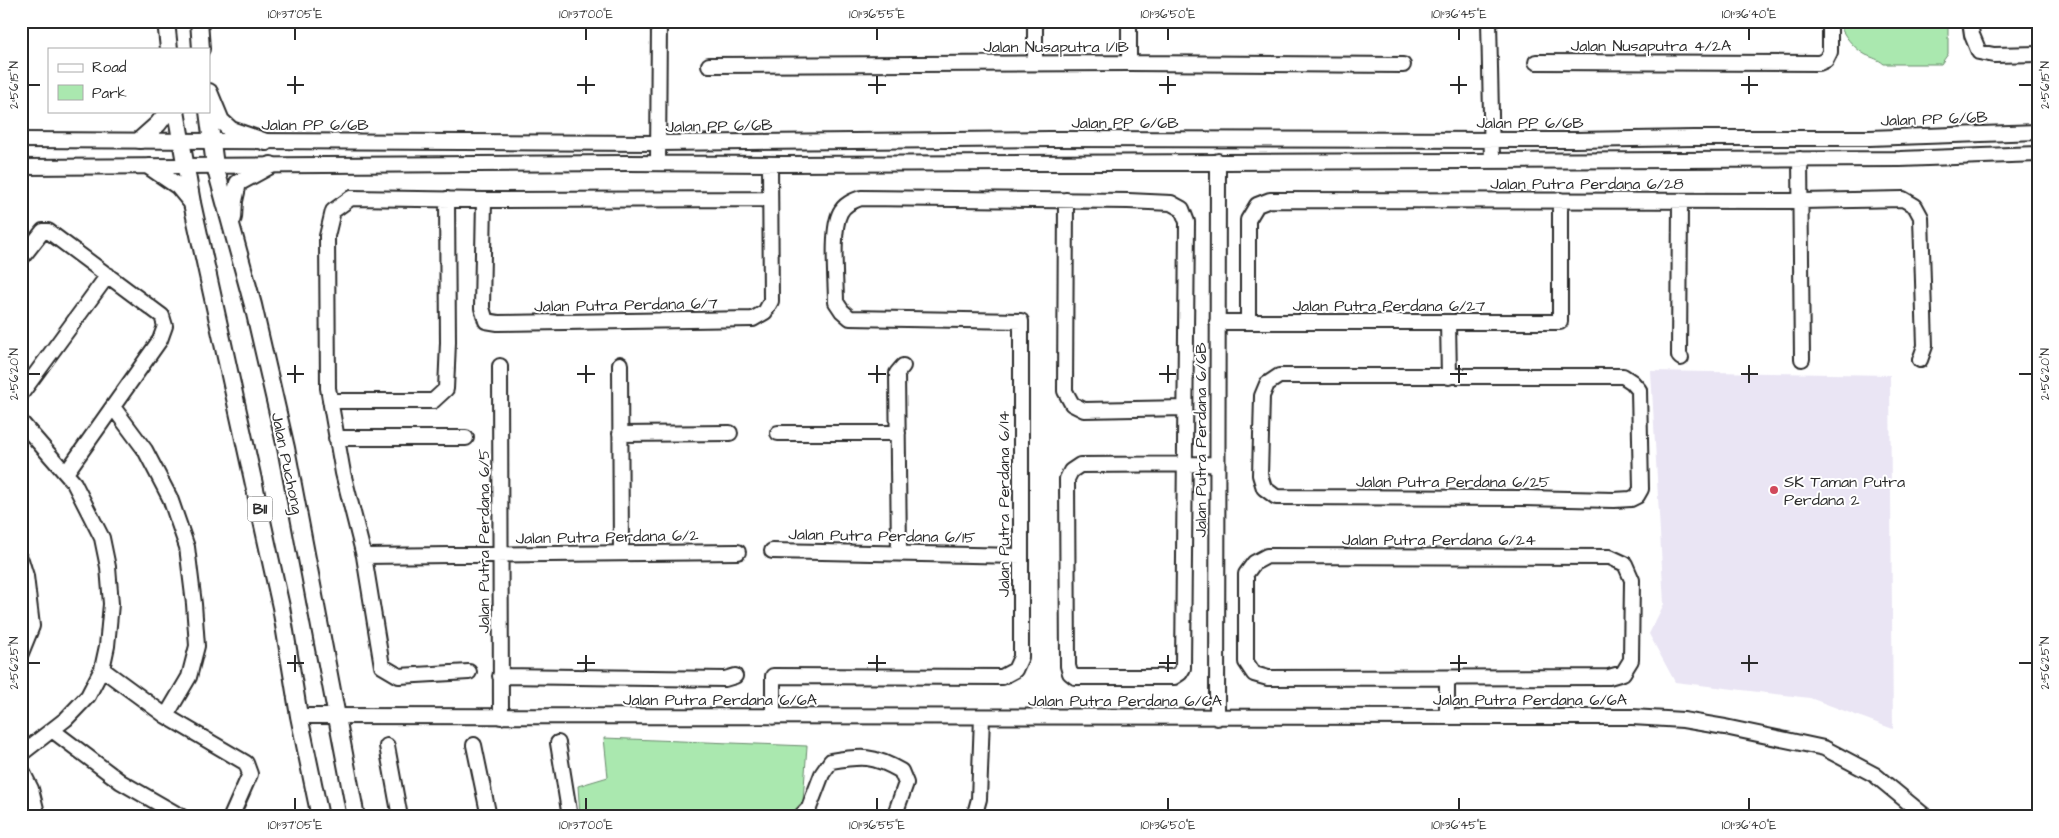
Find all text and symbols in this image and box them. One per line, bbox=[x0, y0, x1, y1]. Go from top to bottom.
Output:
text: 101°37'05"E bbox=[268, 6, 322, 23]
text: 101°37'00"E bbox=[559, 6, 613, 23]
text: 101°36'55"E bbox=[849, 6, 905, 23]
text: 101°36'50"E bbox=[1141, 6, 1195, 23]
text: 101°36'45"E bbox=[1431, 6, 1487, 23]
text: 101°36'40"E bbox=[1722, 6, 1776, 23]
street label: Jalan Nusaputra 4/2A bbox=[1571, 35, 1731, 57]
street label: Jalan Nusaputra 1/1B bbox=[983, 36, 1129, 58]
legend bbox=[48, 48, 210, 112]
text: Road bbox=[92, 57, 127, 78]
text: 2°56'15"N bbox=[6, 61, 23, 109]
text: 2°56'15"N bbox=[2037, 61, 2054, 109]
text: Park bbox=[92, 83, 127, 104]
street label: Jalan PP 6/6B bbox=[1880, 106, 1989, 132]
street label: Jalan PP 6/6B bbox=[1071, 112, 1179, 134]
street label: Jalan PP 6/6B bbox=[1476, 112, 1584, 134]
street label: Jalan PP 6/6B bbox=[261, 114, 369, 136]
street label: Jalan PP 6/6B bbox=[665, 114, 773, 138]
street label: Jalan Putra Perdana 6/28 bbox=[1490, 173, 1684, 195]
street label: Jalan Putra Perdana 6/7 bbox=[534, 292, 718, 318]
street label: Jalan Putra Perdana 6/27 bbox=[1293, 295, 1486, 317]
street label: Jalan Putra Perdana 6/6B bbox=[1190, 342, 1212, 538]
text: 2°56'20"N bbox=[6, 347, 23, 400]
text: 2°56'20"N bbox=[2037, 347, 2054, 400]
street label: Jalan Puchong bbox=[265, 410, 309, 516]
street label: Jalan Putra Perdana 6/14 bbox=[993, 411, 1015, 597]
street label: Jalan Putra Perdana 6/5 bbox=[473, 448, 495, 634]
street label: Jalan Putra Perdana 6/25 bbox=[1356, 471, 1551, 493]
place label: SK Taman Putra Perdana 2 bbox=[1784, 471, 1905, 511]
marker: SK Taman Putra Perdana 2 bbox=[1768, 484, 1780, 496]
road number: B11 bbox=[248, 496, 272, 522]
street label: Jalan Putra Perdana 6/15 bbox=[788, 523, 976, 549]
street label: Jalan Putra Perdana 6/2 bbox=[515, 524, 699, 550]
street label: Jalan Putra Perdana 6/24 bbox=[1342, 529, 1536, 551]
text: 2°56'25"N bbox=[6, 636, 23, 690]
text: 2°56'25"N bbox=[2037, 636, 2054, 690]
street label: Jalan Putra Perdana 6/6A bbox=[623, 689, 817, 711]
street label: Jalan Putra Perdana 6/6A bbox=[1433, 689, 1627, 711]
street label: Jalan Putra Perdana 6/6A bbox=[1028, 690, 1222, 712]
text: 101°37'05"E bbox=[268, 817, 322, 834]
text: 101°37'00"E bbox=[559, 817, 613, 834]
text: 101°36'55"E bbox=[849, 817, 905, 834]
text: 101°36'50"E bbox=[1141, 817, 1195, 834]
text: 101°36'45"E bbox=[1431, 817, 1487, 834]
text: 101°36'40"E bbox=[1722, 817, 1776, 834]

